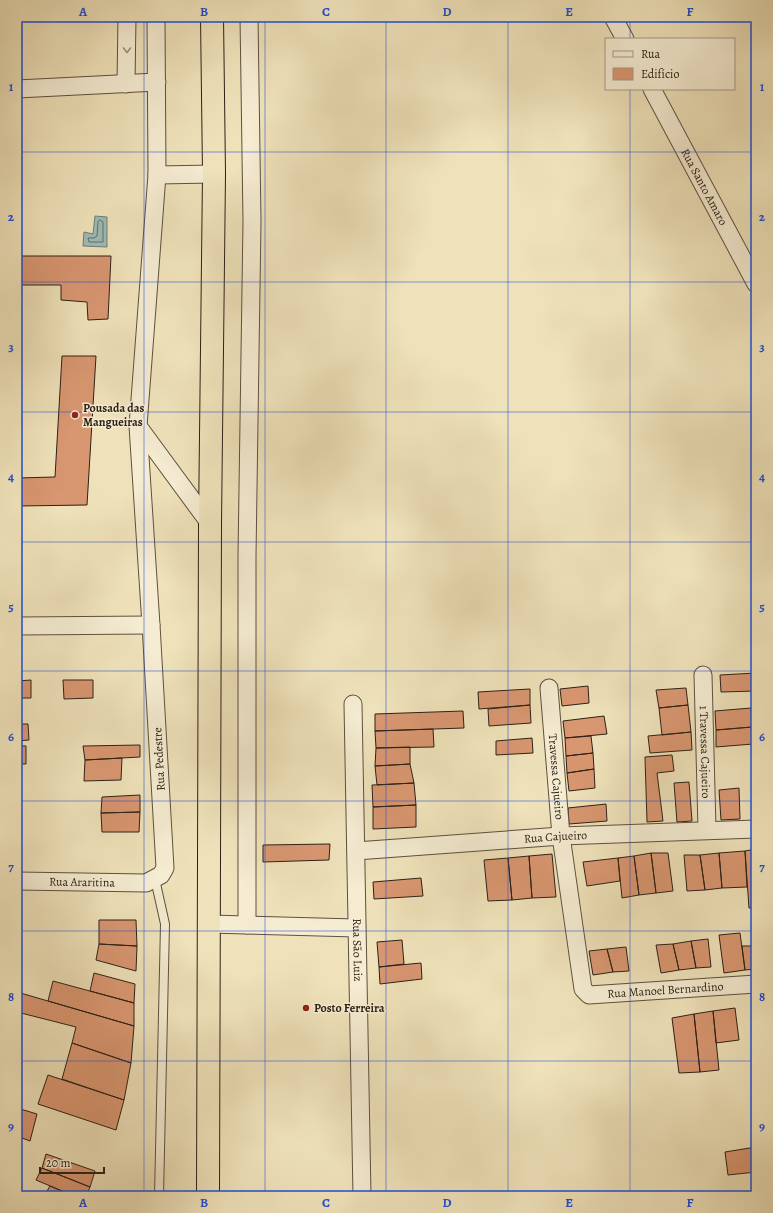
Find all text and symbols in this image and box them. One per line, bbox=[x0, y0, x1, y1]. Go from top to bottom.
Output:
text: A bbox=[78, 3, 88, 20]
text: B bbox=[200, 3, 208, 20]
text: C bbox=[322, 3, 330, 20]
text: D bbox=[442, 3, 452, 20]
text: E bbox=[565, 3, 573, 20]
text: F bbox=[687, 3, 694, 20]
legend bbox=[605, 38, 735, 90]
text: Rua bbox=[641, 46, 660, 62]
one-way arrow bbox=[123, 47, 131, 53]
text: Edifício bbox=[641, 66, 679, 82]
text: 1 bbox=[9, 78, 14, 95]
text: 1 bbox=[760, 78, 765, 95]
street label: Rua Santo Amaro bbox=[677, 146, 731, 228]
text: 2 bbox=[8, 208, 15, 225]
text: 2 bbox=[759, 208, 766, 225]
text: 3 bbox=[8, 338, 14, 355]
text: 3 bbox=[759, 338, 765, 355]
place label: Pousada das Mangueiras bbox=[83, 400, 145, 430]
marker: Pousada das Mangueiras bbox=[70, 410, 80, 420]
text: 4 bbox=[8, 468, 14, 485]
text: 4 bbox=[759, 468, 765, 485]
text: 5 bbox=[8, 598, 14, 615]
text: 5 bbox=[759, 598, 765, 615]
street label: 1 Travessa Cajueiro bbox=[696, 705, 714, 798]
street label: Rua Pedestre bbox=[149, 727, 169, 791]
text: 6 bbox=[8, 728, 14, 745]
text: 6 bbox=[759, 728, 765, 745]
street label: Travessa Cajueiro bbox=[545, 733, 568, 820]
street label: Rua Cajueiro bbox=[523, 827, 587, 847]
text: 7 bbox=[8, 858, 14, 875]
text: 7 bbox=[759, 858, 765, 875]
street label: Rua Araritina bbox=[49, 873, 115, 891]
street label: Rua São Luiz bbox=[349, 918, 366, 982]
street label: Rua Manoel Bernardino bbox=[607, 978, 724, 1002]
text: 8 bbox=[8, 988, 14, 1005]
text: 8 bbox=[759, 988, 765, 1005]
place label: Posto Ferreira bbox=[314, 1000, 385, 1016]
marker: Posto Ferreira bbox=[301, 1003, 311, 1013]
text: 9 bbox=[8, 1118, 14, 1135]
text: 9 bbox=[759, 1118, 765, 1135]
scale bar bbox=[40, 1149, 104, 1175]
text: 20 m bbox=[46, 1155, 70, 1171]
text: A bbox=[78, 1194, 88, 1211]
text: B bbox=[200, 1194, 208, 1211]
text: C bbox=[322, 1194, 330, 1211]
text: D bbox=[442, 1194, 452, 1211]
text: E bbox=[565, 1194, 573, 1211]
text: F bbox=[687, 1194, 694, 1211]

